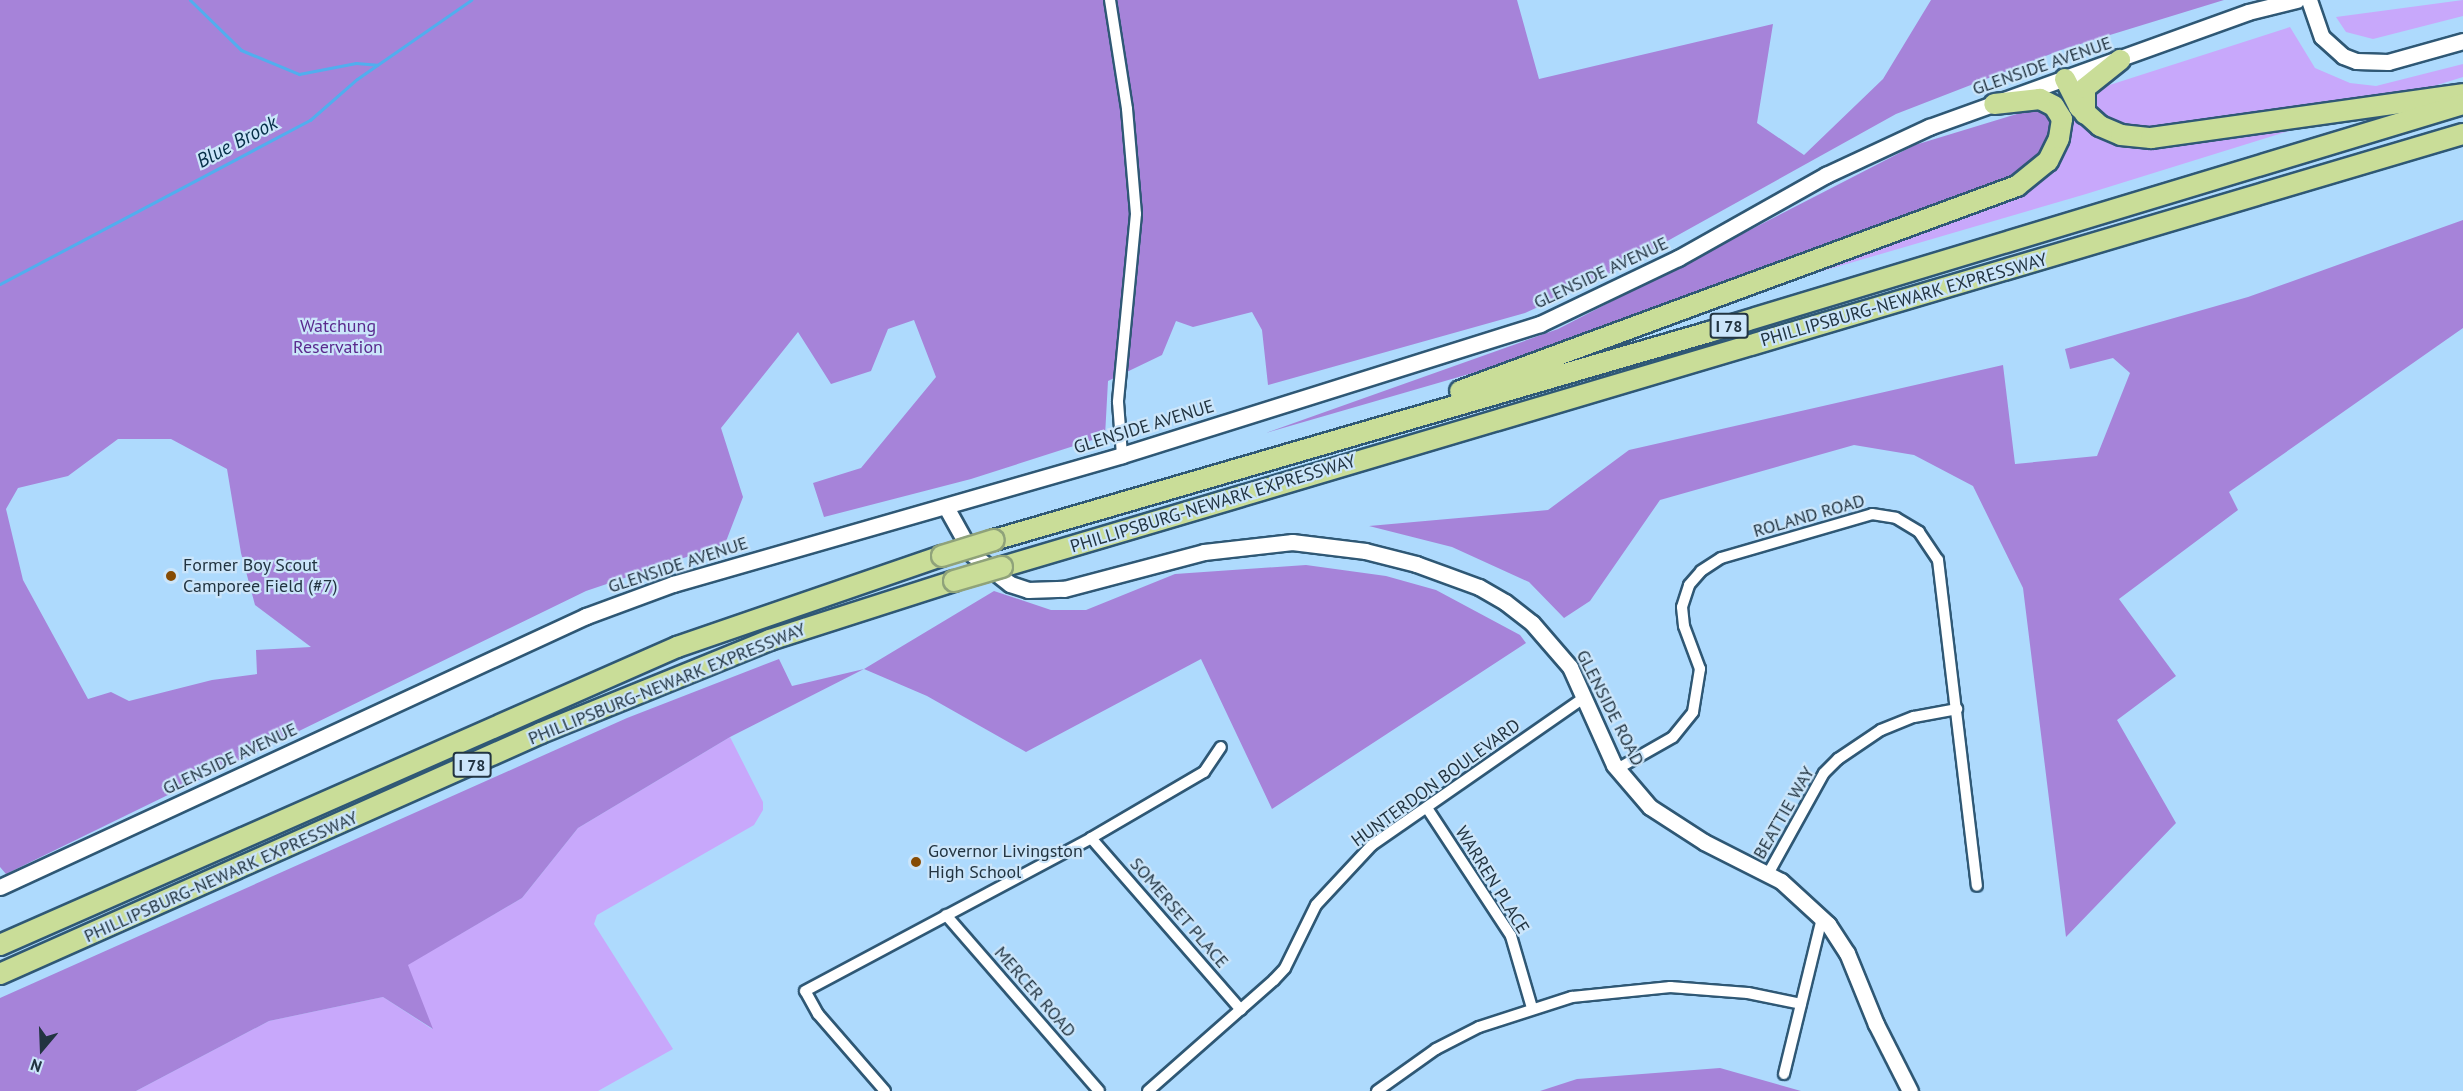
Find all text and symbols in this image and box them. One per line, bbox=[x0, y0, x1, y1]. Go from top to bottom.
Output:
street label: GLENSIDE AVENUE bbox=[1969, 32, 2115, 100]
water label: Blue Brook bbox=[193, 111, 281, 173]
street label: GLENSIDE AVENUE bbox=[1530, 232, 1672, 314]
street label: PHILLIPSBURG-NEWARK EXPRESSWAY bbox=[1758, 249, 2050, 351]
road number: I 78 bbox=[1710, 313, 1748, 339]
park label: Watchung Reservation bbox=[293, 316, 383, 358]
street label: GLENSIDE AVENUE bbox=[1071, 395, 1217, 459]
street label: PHILLIPSBURG-NEWARK EXPRESSWAY bbox=[1067, 450, 1359, 558]
street label: ROLAND ROAD bbox=[1751, 490, 1867, 542]
street label: GLENSIDE AVENUE bbox=[605, 532, 751, 598]
place label: Former Boy Scout Camporee Field (#7) bbox=[183, 555, 338, 598]
marker: Former Boy Scout Camporee Field (#7) bbox=[164, 569, 178, 583]
street label: PHILLIPSBURG-NEWARK EXPRESSWAY bbox=[525, 618, 809, 750]
street label: GLENSIDE ROAD bbox=[1572, 646, 1648, 770]
street label: HUNTERDON BOULEVARD bbox=[1347, 715, 1525, 851]
street label: GLENSIDE AVENUE bbox=[159, 718, 301, 800]
road number: I 78 bbox=[452, 752, 492, 778]
street label: BEATTIE WAY bbox=[1749, 763, 1819, 863]
street label: PHILLIPSBURG-NEWARK EXPRESSWAY bbox=[81, 807, 361, 947]
street label: WARREN PLACE bbox=[1450, 822, 1534, 938]
place label: Governor Livingston High School bbox=[928, 841, 1083, 884]
street label: SOMERSET PLACE bbox=[1125, 853, 1233, 973]
marker: Governor Livingston High School bbox=[909, 855, 923, 869]
street label: MERCER ROAD bbox=[990, 942, 1080, 1042]
north arrow bbox=[12, 1019, 72, 1079]
text: N bbox=[28, 1055, 44, 1077]

